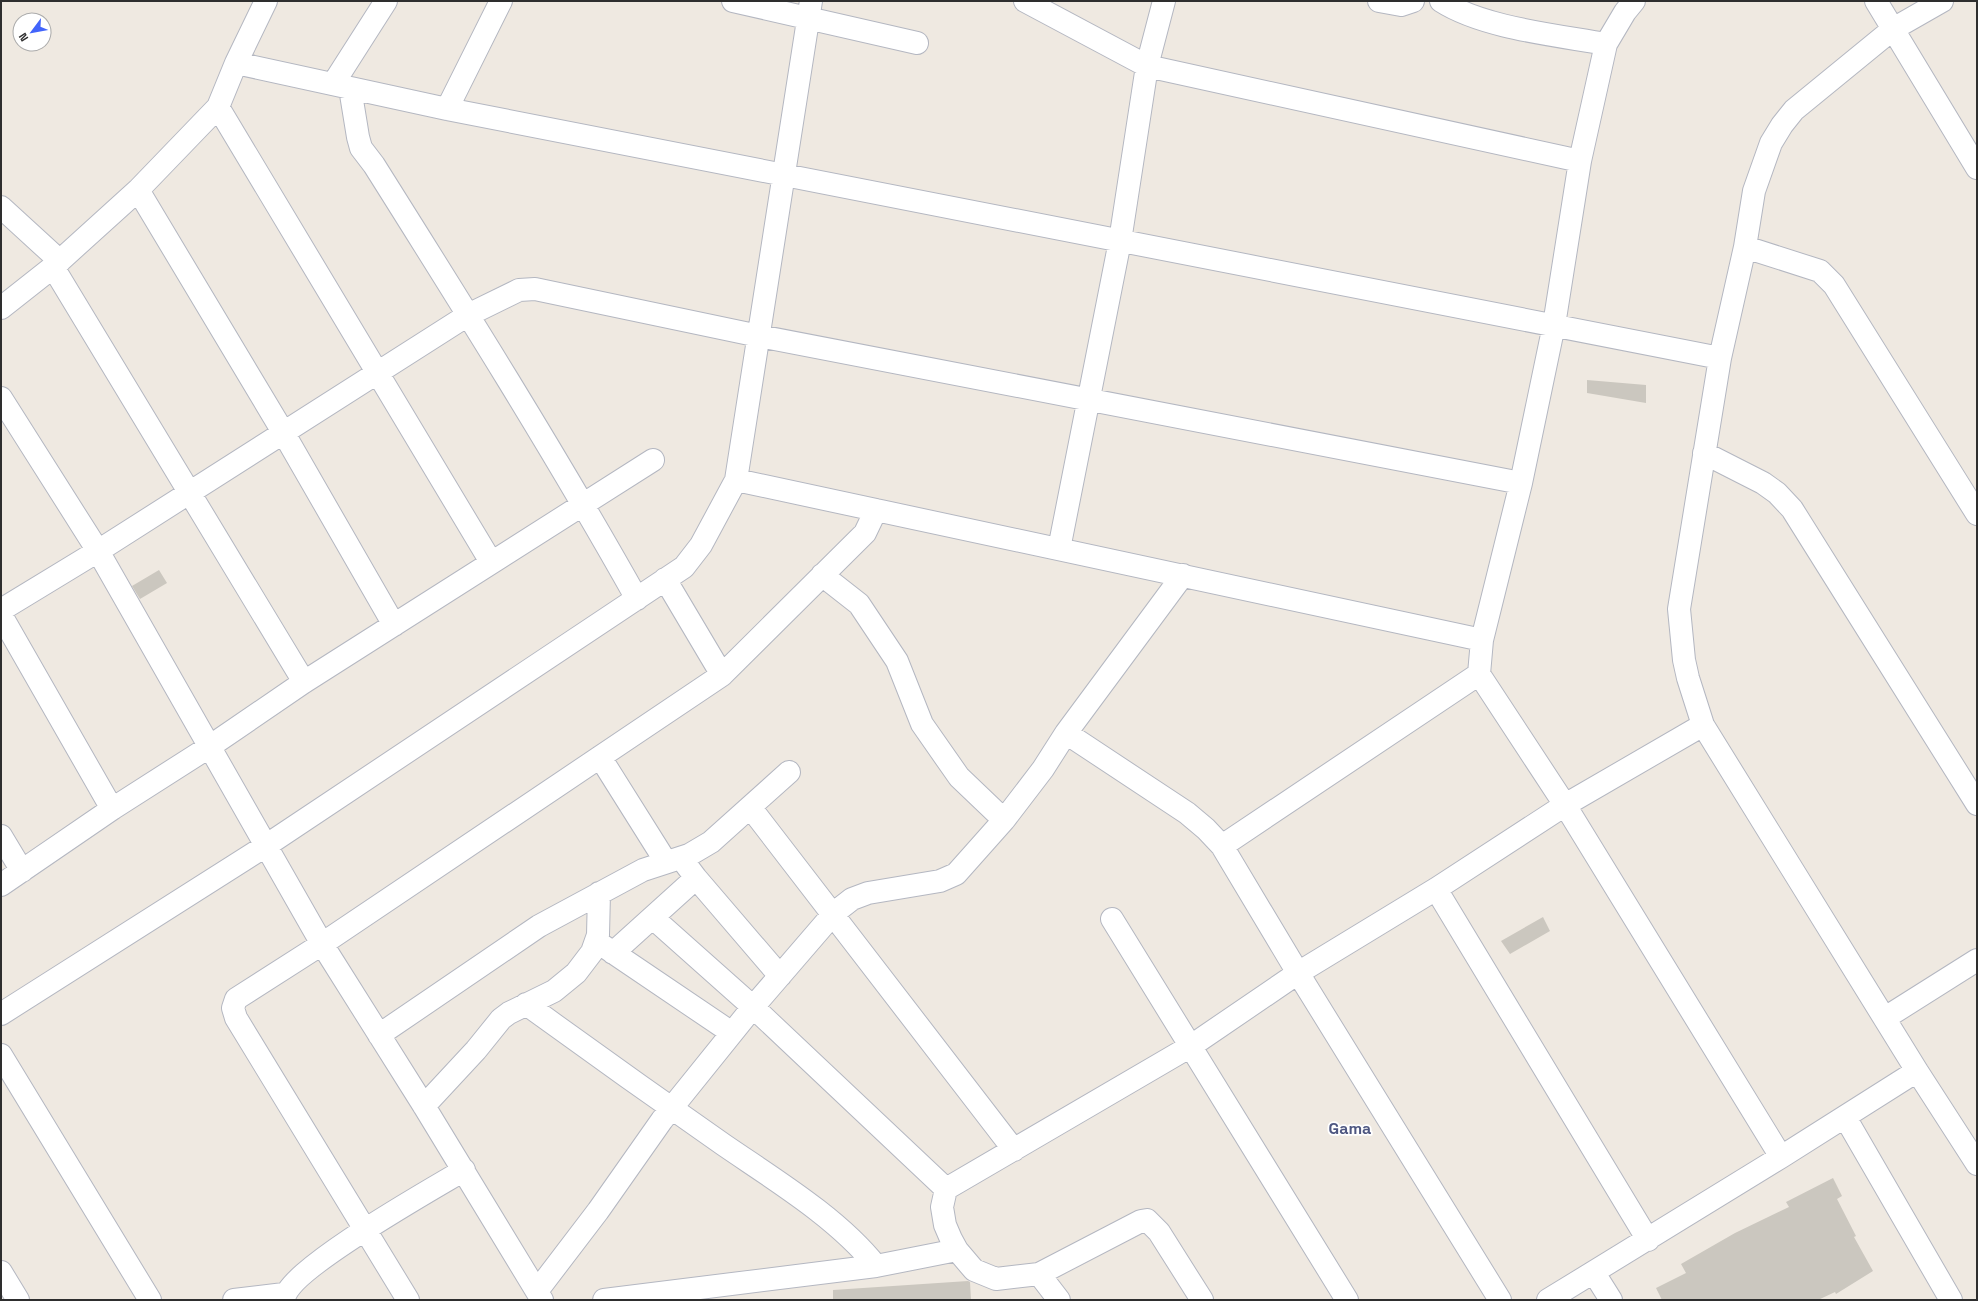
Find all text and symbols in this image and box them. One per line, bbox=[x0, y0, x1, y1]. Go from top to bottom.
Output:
north arrow bbox=[12, 12, 52, 52]
text: N bbox=[16, 30, 31, 44]
district label: Gama bbox=[1329, 1118, 1371, 1139]

